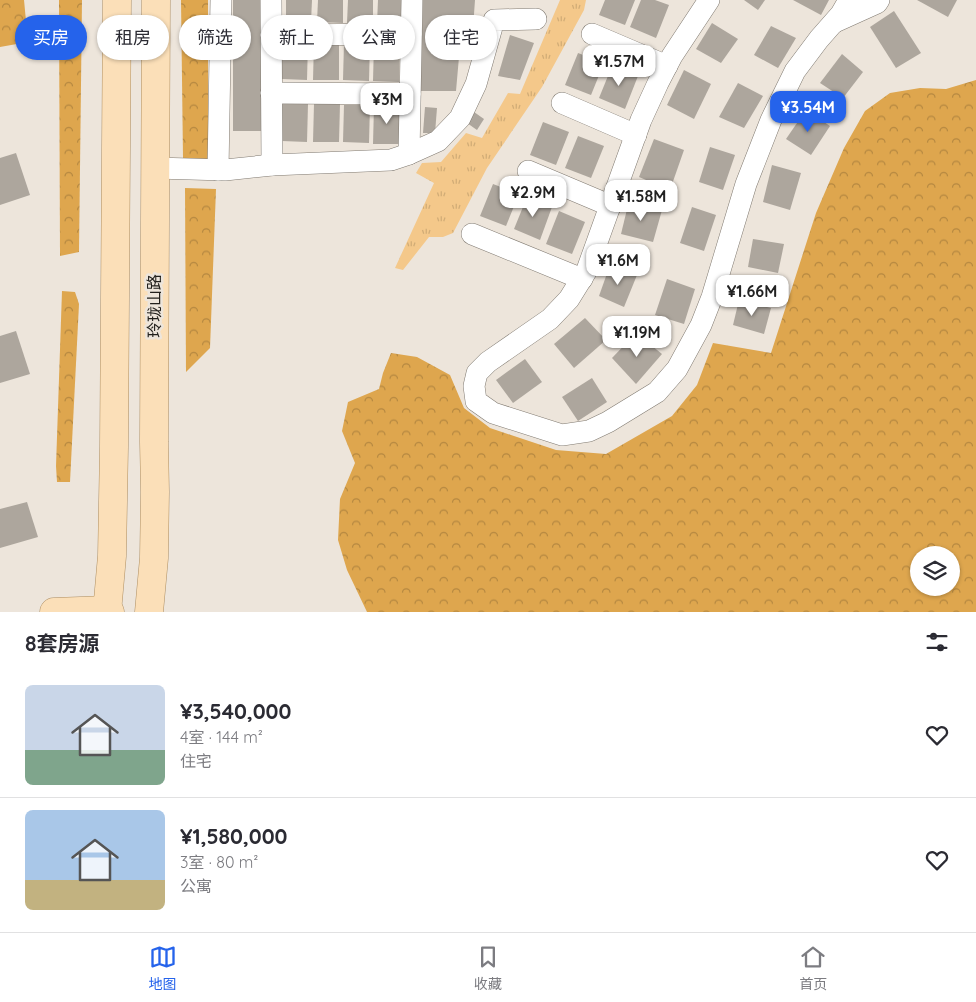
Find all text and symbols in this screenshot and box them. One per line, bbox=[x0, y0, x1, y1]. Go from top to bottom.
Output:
chip: 买房 bbox=[15, 15, 87, 60]
chip: 租房 bbox=[97, 15, 169, 60]
chip: 筛选 bbox=[179, 15, 251, 60]
chip: 新上 bbox=[261, 15, 333, 60]
chip: 公寓 bbox=[343, 15, 415, 60]
chip: 住宅 bbox=[425, 15, 497, 60]
pin: ¥1.57M bbox=[578, 44, 660, 87]
text: ¥1.57M bbox=[594, 51, 644, 71]
pin: ¥3M bbox=[363, 82, 411, 125]
text: ¥3M bbox=[371, 89, 403, 109]
pin: ¥3.54M bbox=[767, 90, 849, 133]
text: ¥3.54M bbox=[781, 97, 835, 117]
pin: ¥2.9M bbox=[498, 176, 568, 218]
pin: ¥1.58M bbox=[600, 180, 682, 222]
text: ¥2.9M bbox=[511, 182, 555, 202]
text: ¥1.58M bbox=[616, 186, 666, 206]
pin: ¥1.6M bbox=[583, 244, 653, 286]
text: ¥1.6M bbox=[597, 250, 639, 270]
street label: 玲珑山路 bbox=[144, 274, 164, 338]
pin: ¥1.66M bbox=[711, 274, 793, 317]
text: ¥1.66M bbox=[727, 281, 777, 301]
pin: ¥1.19M bbox=[596, 316, 678, 358]
text: ¥1.19M bbox=[613, 322, 661, 342]
map controls bbox=[910, 546, 960, 596]
button: layers bbox=[910, 546, 960, 596]
icon: filters bbox=[923, 628, 951, 656]
text: 8套房源 bbox=[25, 630, 100, 656]
text: ¥3,540,000 bbox=[180, 698, 291, 724]
icon: home bbox=[65, 705, 125, 765]
icon: heart bbox=[923, 721, 951, 749]
text: 4室 · 144 m² bbox=[180, 727, 263, 747]
text: 住宅 bbox=[180, 751, 212, 771]
text: ¥1,580,000 bbox=[180, 823, 287, 849]
icon: home bbox=[65, 830, 125, 890]
icon: heart bbox=[923, 846, 951, 874]
text: 3室 · 80 m² bbox=[180, 852, 258, 872]
text: 公寓 bbox=[180, 876, 212, 896]
tab: 地图 bbox=[149, 943, 177, 993]
tab: 收藏 bbox=[474, 943, 502, 993]
tab: 首页 bbox=[799, 943, 827, 993]

